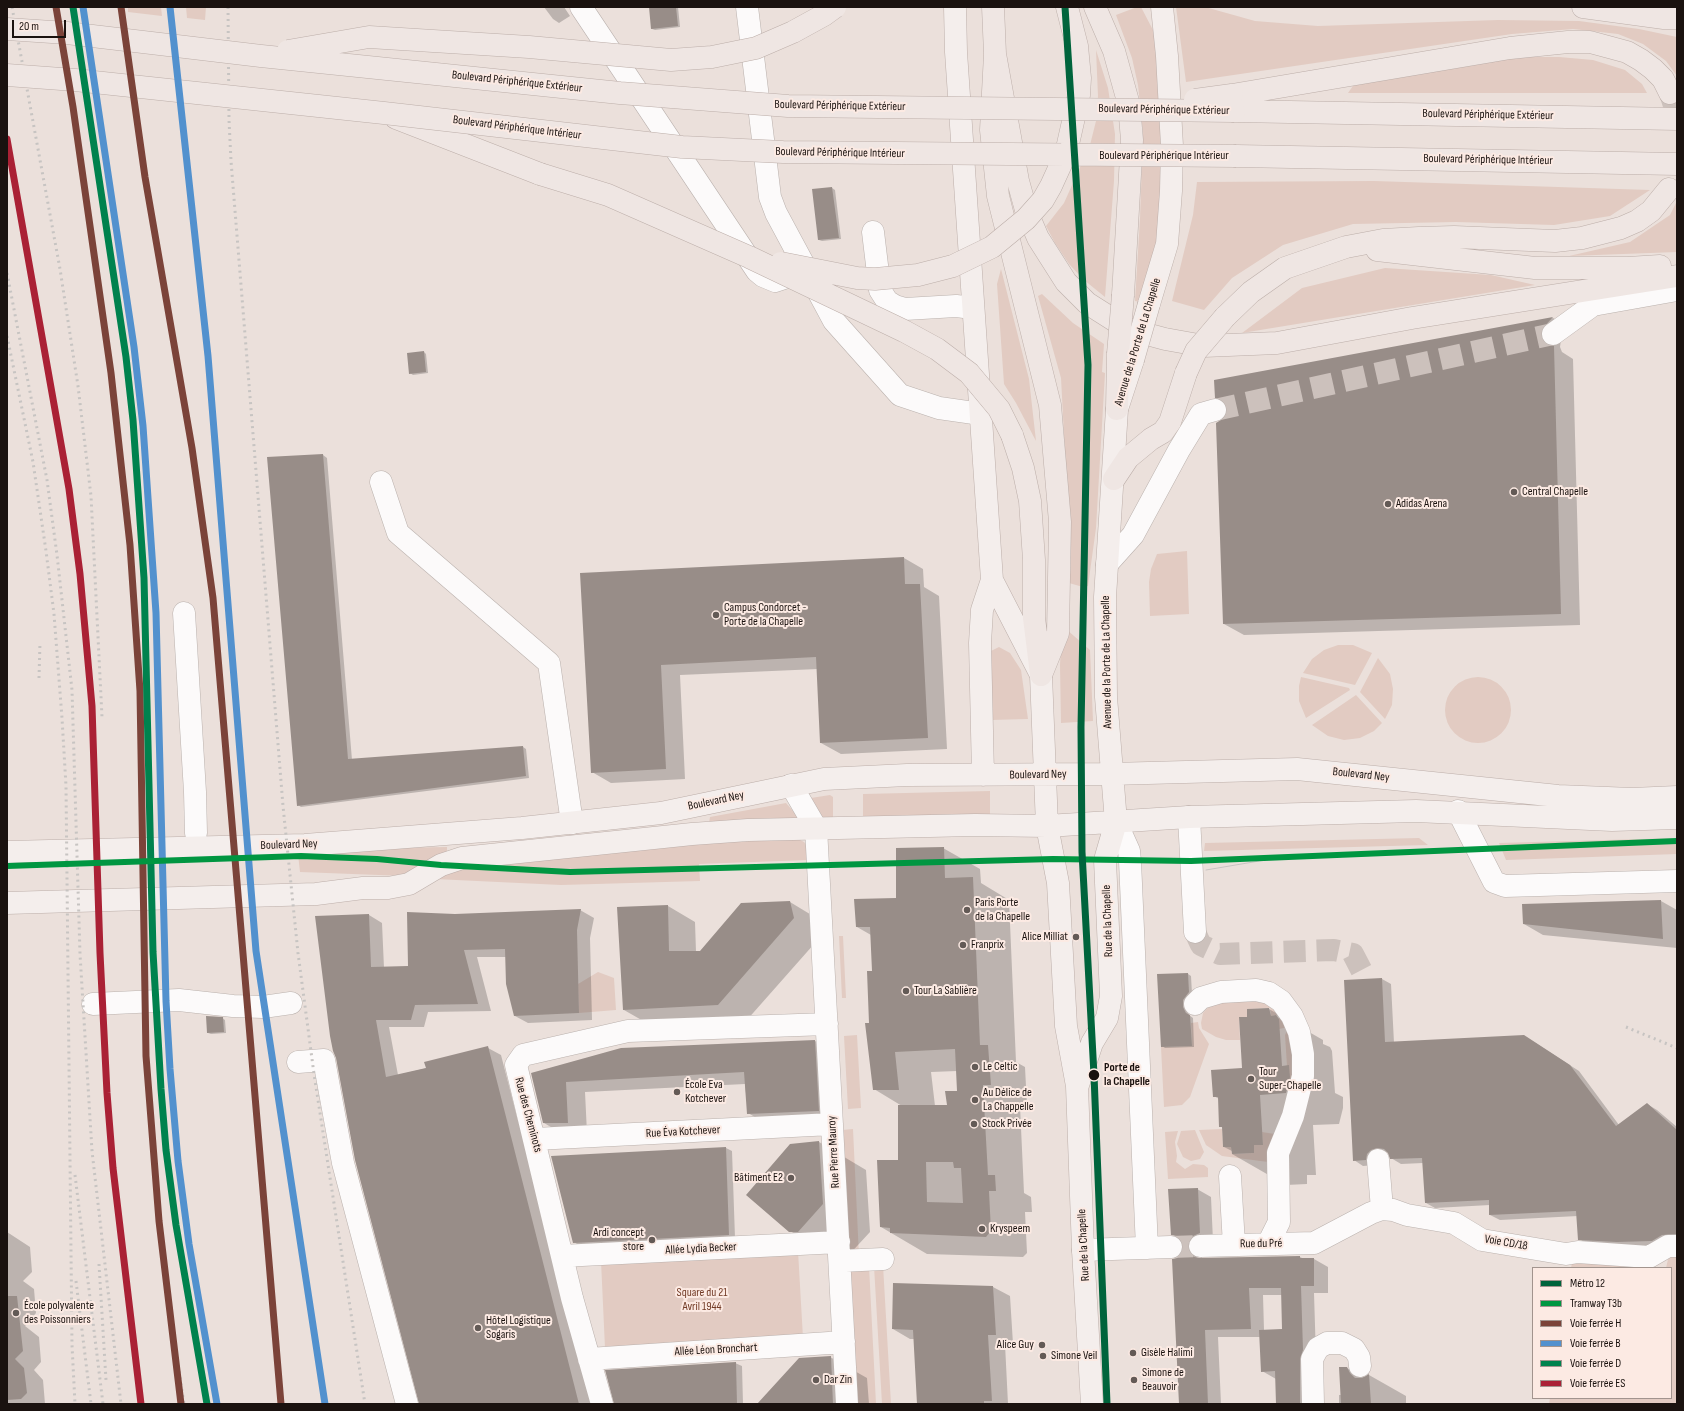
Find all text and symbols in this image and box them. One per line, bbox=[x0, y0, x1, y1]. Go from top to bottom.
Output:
scale bar bbox=[14, 12, 68, 38]
text: 20 m bbox=[19, 19, 39, 34]
street label: Boulevard Périphérique Extérieur bbox=[451, 68, 583, 96]
street label: Boulevard Périphérique Extérieur bbox=[774, 98, 906, 114]
street label: Boulevard Périphérique Extérieur bbox=[1098, 102, 1230, 118]
street label: Boulevard Périphérique Extérieur bbox=[1422, 107, 1554, 123]
street label: Boulevard Périphérique Intérieur bbox=[452, 113, 582, 143]
street label: Boulevard Périphérique Intérieur bbox=[775, 145, 905, 161]
street label: Boulevard Périphérique Intérieur bbox=[1099, 149, 1229, 163]
street label: Boulevard Périphérique Intérieur bbox=[1423, 152, 1553, 168]
street label: Avenue de la Porte de La Chapelle bbox=[1112, 276, 1164, 408]
place label: Central Chapelle bbox=[1522, 485, 1588, 499]
marker: Central Chapelle bbox=[1509, 487, 1519, 497]
place label: Adidas Arena bbox=[1396, 497, 1447, 511]
marker: Adidas Arena bbox=[1383, 499, 1393, 509]
street label: Avenue de la Porte de La Chapelle bbox=[1099, 595, 1115, 729]
place label: Campus Condorcet - Porte de la Chapelle bbox=[724, 601, 807, 629]
marker: Campus Condorcet - Porte de la Chapelle bbox=[711, 610, 721, 620]
street label: Boulevard Ney bbox=[1332, 765, 1390, 785]
street label: Boulevard Ney bbox=[1009, 767, 1067, 783]
street label: Boulevard Ney bbox=[687, 788, 745, 814]
street label: Boulevard Ney bbox=[260, 837, 318, 853]
street label: Rue de la Chapelle bbox=[1100, 885, 1116, 957]
place label: Paris Porte de la Chapelle bbox=[975, 896, 1030, 924]
marker: Paris Porte de la Chapelle bbox=[962, 905, 972, 915]
place label: Alice Milliat bbox=[1022, 930, 1068, 944]
marker: Alice Milliat bbox=[1071, 932, 1081, 942]
place label: Franprix bbox=[971, 938, 1004, 952]
marker: Franprix bbox=[958, 940, 968, 950]
place label: Tour La Sablière bbox=[914, 984, 977, 998]
marker: Tour La Sablière bbox=[901, 986, 911, 996]
place label: Le Celtic bbox=[983, 1060, 1017, 1074]
place label: Porte de la Chapelle bbox=[1104, 1061, 1150, 1089]
marker: Le Celtic bbox=[970, 1062, 980, 1072]
place label: Tour Super-Chapelle bbox=[1259, 1065, 1321, 1093]
marker: Porte de la Chapelle bbox=[1087, 1068, 1101, 1082]
marker: Tour Super-Chapelle bbox=[1246, 1074, 1256, 1084]
street label: Rue des Cheminots bbox=[511, 1076, 545, 1154]
place label: École Eva Kotchever bbox=[685, 1078, 726, 1106]
place label: Au Délice de La Chappelle bbox=[983, 1086, 1034, 1114]
marker: École Eva Kotchever bbox=[672, 1087, 682, 1097]
marker: Au Délice de La Chappelle bbox=[970, 1095, 980, 1105]
street label: Rue Pierre Mauroy bbox=[825, 1115, 843, 1189]
place label: Stock Privée bbox=[982, 1117, 1032, 1131]
marker: Stock Privée bbox=[969, 1119, 979, 1129]
street label: Rue Éva Kotchever bbox=[645, 1123, 721, 1141]
place label: Bâtiment E2 bbox=[734, 1171, 783, 1185]
marker: Bâtiment E2 bbox=[786, 1173, 796, 1183]
street label: Rue de la Chapelle bbox=[1075, 1208, 1093, 1282]
place label: Kryspeem bbox=[990, 1222, 1030, 1236]
marker: Kryspeem bbox=[977, 1224, 987, 1234]
place label: Ardi concept store bbox=[593, 1226, 644, 1254]
street label: Voie CD/18 bbox=[1483, 1232, 1529, 1254]
marker: Ardi concept store bbox=[647, 1235, 657, 1245]
street label: Rue du Pré bbox=[1240, 1236, 1282, 1252]
street label: Allée Lydia Becker bbox=[665, 1240, 737, 1258]
legend bbox=[1532, 1267, 1672, 1399]
text: Métro 12 bbox=[1570, 1276, 1605, 1291]
park label: Square du 21 Avril 1944 bbox=[677, 1286, 727, 1314]
text: Tramway T3b bbox=[1570, 1296, 1622, 1311]
place label: École polyvalente des Poissonniers bbox=[24, 1299, 94, 1327]
marker: École polyvalente des Poissonniers bbox=[11, 1308, 21, 1318]
place label: Hôtel Logistique Sogaris bbox=[486, 1314, 551, 1342]
text: Voie ferrée H bbox=[1570, 1316, 1621, 1331]
marker: Hôtel Logistique Sogaris bbox=[473, 1323, 483, 1333]
text: Voie ferrée B bbox=[1570, 1336, 1621, 1351]
place label: Alice Guy bbox=[997, 1338, 1034, 1352]
marker: Alice Guy bbox=[1037, 1340, 1047, 1350]
street label: Allée Léon Bronchart bbox=[674, 1341, 758, 1359]
place label: Gisèle Halimi bbox=[1141, 1346, 1193, 1360]
marker: Gisèle Halimi bbox=[1128, 1348, 1138, 1358]
place label: Simone Veil bbox=[1051, 1349, 1097, 1363]
marker: Simone Veil bbox=[1038, 1351, 1048, 1361]
text: Voie ferrée D bbox=[1570, 1356, 1621, 1371]
place label: Simone de Beauvoir bbox=[1142, 1366, 1184, 1394]
place label: Dar Zin bbox=[824, 1373, 852, 1387]
marker: Dar Zin bbox=[811, 1375, 821, 1385]
marker: Simone de Beauvoir bbox=[1129, 1375, 1139, 1385]
text: Voie ferrée ES bbox=[1570, 1376, 1625, 1391]

